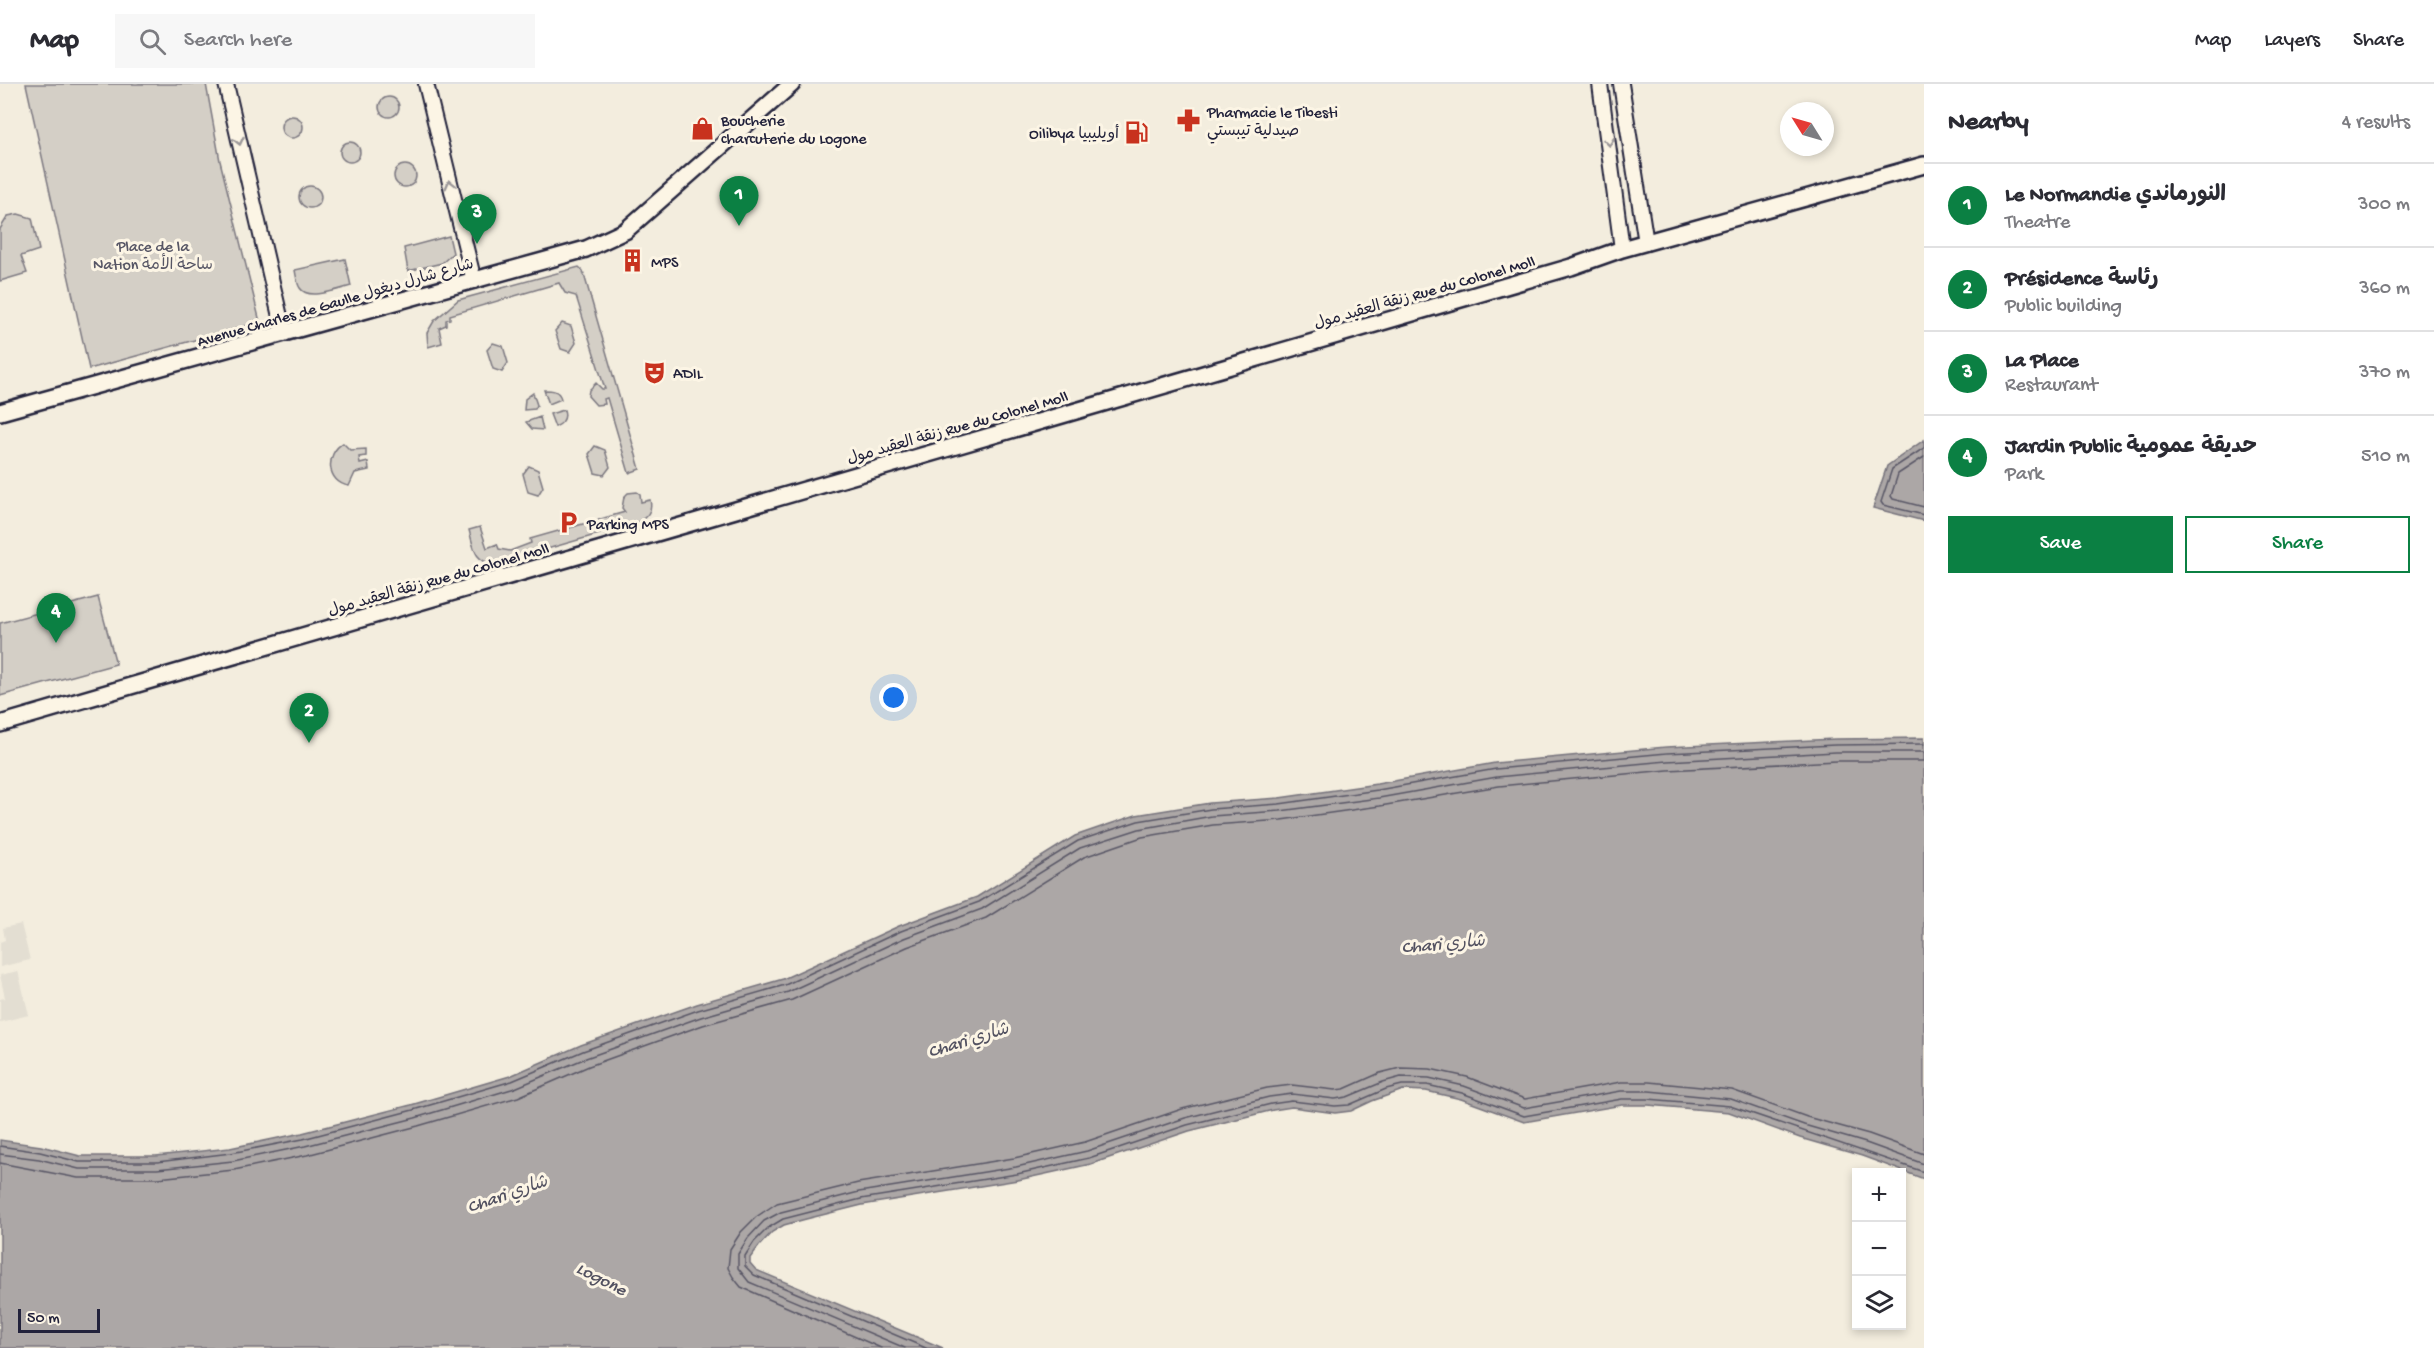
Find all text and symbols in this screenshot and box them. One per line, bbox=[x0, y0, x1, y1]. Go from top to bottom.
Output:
search box bbox=[115, 14, 535, 68]
text: Map bbox=[30, 25, 79, 58]
icon: search bbox=[136, 25, 169, 58]
text: Search here bbox=[184, 28, 292, 54]
text: Map bbox=[2195, 29, 2231, 54]
text: Layers bbox=[2264, 29, 2320, 54]
text: Share bbox=[2353, 29, 2404, 54]
north arrow bbox=[1780, 102, 1834, 156]
place label: Pharmacie le Tibesti صيدلية تيبستي bbox=[1206, 105, 1338, 144]
pharmacy icon: Pharmacie le Tibesti صيدلية تيبستي bbox=[1176, 107, 1202, 133]
text: Nearby bbox=[1948, 108, 2029, 139]
text: 4 results bbox=[2342, 112, 2410, 135]
place label: Boucherie charcuterie du Logone bbox=[720, 113, 867, 150]
shop icon: Boucherie charcuterie du Logone bbox=[690, 115, 716, 141]
fuel station icon: Oilibya أويليبيا bbox=[1124, 119, 1150, 145]
place label: Oilibya أويليبيا bbox=[1029, 124, 1119, 145]
one-way arrow bbox=[232, 136, 245, 146]
one-way arrow bbox=[1602, 137, 1614, 146]
pin: 1 bbox=[720, 176, 758, 226]
one-way arrow bbox=[444, 179, 457, 189]
text: Le Normandie النورماندي bbox=[2005, 183, 2226, 209]
pin: 3 bbox=[458, 194, 496, 244]
text: 1 bbox=[1963, 194, 1972, 217]
text: 300 m bbox=[2358, 194, 2410, 217]
text: Theatre bbox=[2005, 212, 2070, 235]
park label: Place de la Nation ساحة الأمة bbox=[93, 239, 213, 276]
building icon: MPS bbox=[620, 248, 646, 274]
street label: زنقة العقيد مول Rue du Colonel Moll bbox=[1312, 253, 1538, 335]
street label: Avenue Charles de Gaulle شارع شارل ديغول bbox=[195, 255, 476, 353]
place label: MPS bbox=[651, 255, 679, 274]
text: Présidence رئاسة bbox=[2005, 267, 2159, 293]
text: 2 bbox=[1963, 278, 1972, 301]
text: 360 m bbox=[2359, 278, 2410, 301]
text: Public building bbox=[2005, 296, 2122, 319]
text: La Place bbox=[2005, 349, 2079, 375]
theatre icon: ADIL bbox=[642, 359, 668, 385]
text: 3 bbox=[1962, 362, 1973, 385]
text: 370 m bbox=[2359, 362, 2410, 385]
place label: ADIL bbox=[673, 366, 704, 385]
text: Restaurant bbox=[2005, 375, 2098, 398]
street label: زنقة العقيد مول Rue du Colonel Moll bbox=[845, 388, 1071, 470]
text: Jardin Public حديقة عمومية bbox=[2005, 435, 2257, 461]
text: 4 bbox=[1963, 446, 1972, 469]
text: 510 m bbox=[2361, 446, 2410, 469]
text: Park bbox=[2005, 464, 2043, 487]
parking icon: Parking MPS bbox=[556, 510, 582, 536]
button: Save bbox=[1948, 516, 2173, 573]
button: Share bbox=[2185, 516, 2410, 573]
place label: Parking MPS bbox=[586, 517, 669, 536]
street label: زنقة العقيد مول Rue du Colonel Moll bbox=[326, 540, 552, 622]
pin: 4 bbox=[36, 594, 76, 643]
your location bbox=[879, 683, 908, 712]
pin: 2 bbox=[290, 694, 328, 743]
water label: Chari شاري bbox=[1401, 931, 1487, 960]
water label: Chari شاري bbox=[926, 1019, 1013, 1064]
map controls bbox=[1852, 1168, 1906, 1330]
button: + bbox=[1852, 1168, 1906, 1222]
water label: Chari شاري bbox=[465, 1172, 552, 1219]
button: − bbox=[1852, 1222, 1906, 1276]
water label: Logone bbox=[572, 1259, 630, 1302]
button: layers bbox=[1852, 1276, 1906, 1330]
scale bar bbox=[18, 1306, 100, 1334]
text: 50 m bbox=[27, 1310, 60, 1329]

